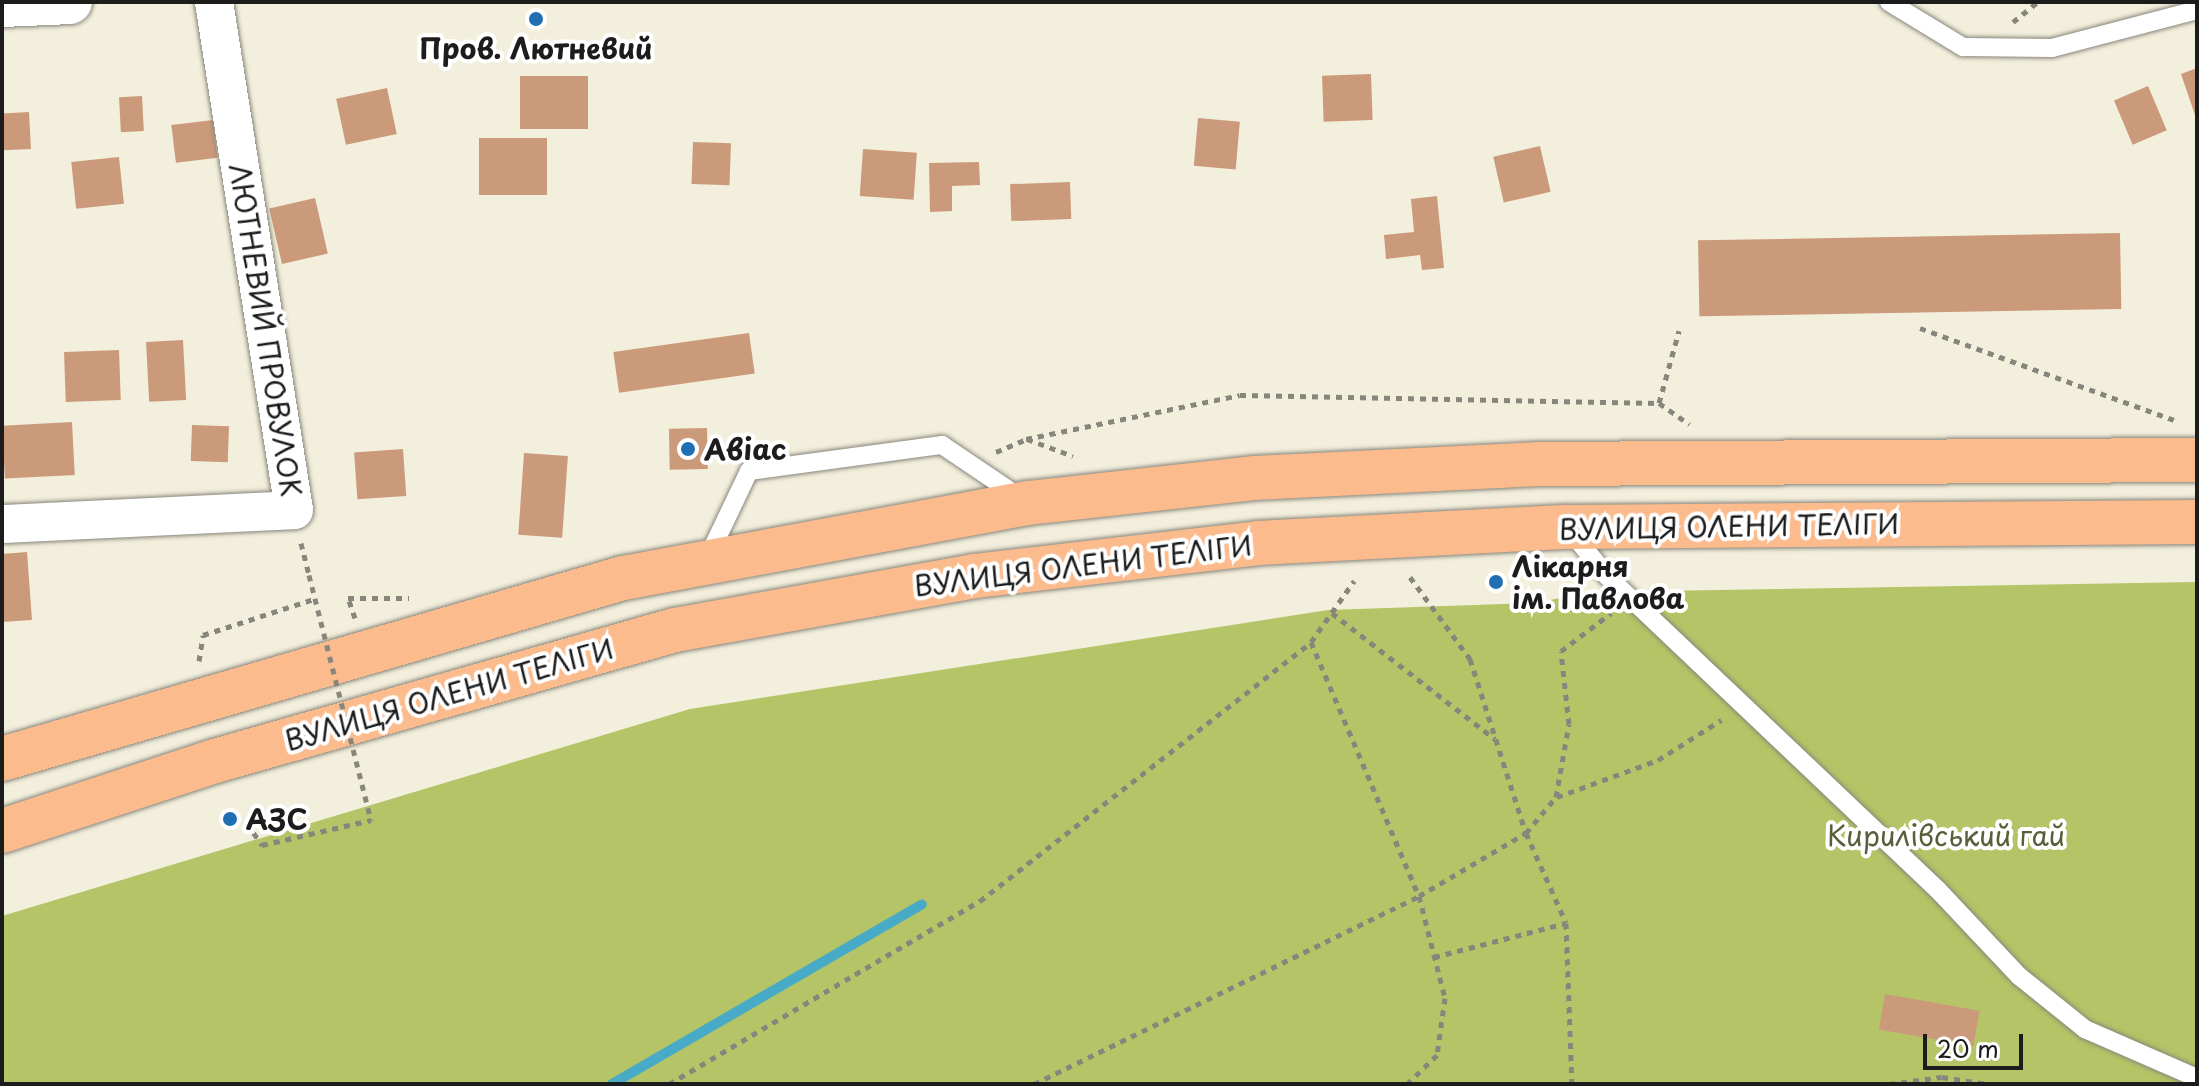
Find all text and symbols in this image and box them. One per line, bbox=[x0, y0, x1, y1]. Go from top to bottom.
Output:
marker: Пров. Лютневий bbox=[527, 10, 545, 28]
place label: Пров. Лютневий bbox=[419, 31, 653, 65]
street label: ЛЮТНЕВИЙ ПРОВУЛОК bbox=[223, 161, 309, 499]
place label: Авіас bbox=[704, 432, 786, 466]
marker: Авіас bbox=[679, 440, 697, 458]
street label: ВУЛИЦЯ ОЛЕНИ ТЕЛІГИ bbox=[1557, 506, 1901, 546]
street label: ВУЛИЦЯ ОЛЕНИ ТЕЛІГИ bbox=[910, 527, 1256, 603]
place label: Лікарня ім. Павлова bbox=[1512, 549, 1685, 615]
marker: Лікарня ім. Павлова bbox=[1487, 573, 1505, 591]
street label: ВУЛИЦЯ ОЛЕНИ ТЕЛІГИ bbox=[279, 630, 619, 758]
place label: АЗС bbox=[246, 802, 307, 836]
marker: АЗС bbox=[221, 810, 239, 828]
park label: Кирилівський гай bbox=[1826, 818, 2066, 852]
scale bar bbox=[1927, 1018, 2027, 1068]
text: 20 m bbox=[1937, 1030, 1999, 1066]

